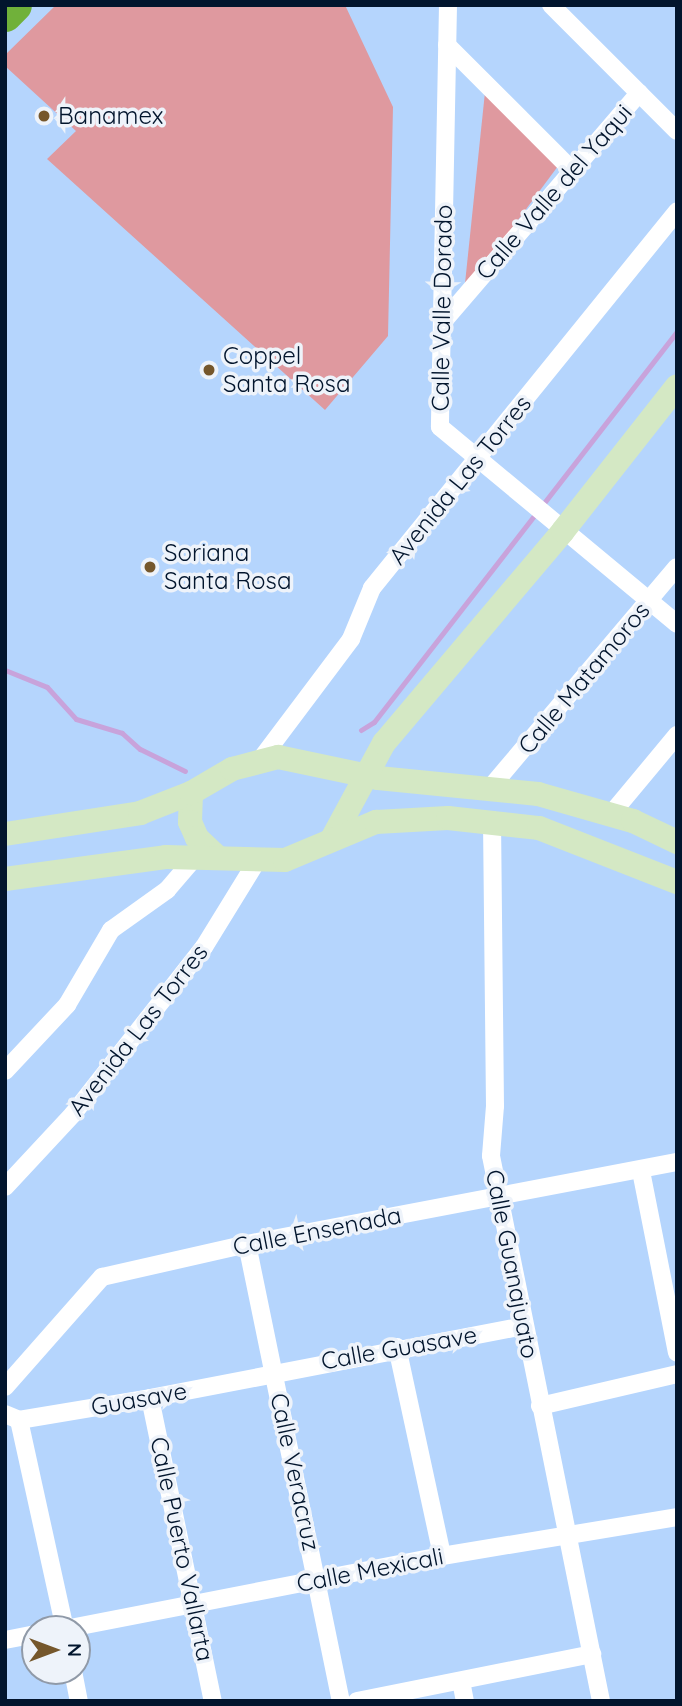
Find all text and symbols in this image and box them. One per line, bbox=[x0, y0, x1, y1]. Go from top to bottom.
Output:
street label: Calle Valle del Yaqui bbox=[470, 98, 638, 286]
place label: Banamex bbox=[58, 102, 163, 130]
marker: Banamex bbox=[36, 108, 52, 124]
street label: Calle Valle Dorado bbox=[426, 204, 458, 412]
place label: Coppel Santa Rosa bbox=[223, 342, 351, 398]
marker: Coppel Santa Rosa bbox=[201, 362, 217, 378]
street label: Avenida Las Torres bbox=[383, 389, 537, 571]
place label: Soriana Santa Rosa bbox=[164, 539, 292, 595]
marker: Soriana Santa Rosa bbox=[142, 559, 158, 575]
street label: Calle Matamoros bbox=[512, 596, 656, 760]
street label: Avenida Las Torres bbox=[62, 939, 214, 1121]
street label: Calle Guanajuato bbox=[480, 1167, 544, 1361]
street label: Calle Ensenada bbox=[230, 1201, 404, 1261]
street label: Calle Guasave bbox=[319, 1320, 479, 1376]
street label: Guasave bbox=[89, 1376, 189, 1422]
street label: Calle Veracruz bbox=[264, 1391, 326, 1553]
street label: Calle Puerto Vallarta bbox=[144, 1434, 220, 1664]
street label: Calle Mexicali bbox=[294, 1542, 446, 1598]
north arrow bbox=[21, 1615, 91, 1685]
text: N bbox=[63, 1643, 87, 1657]

